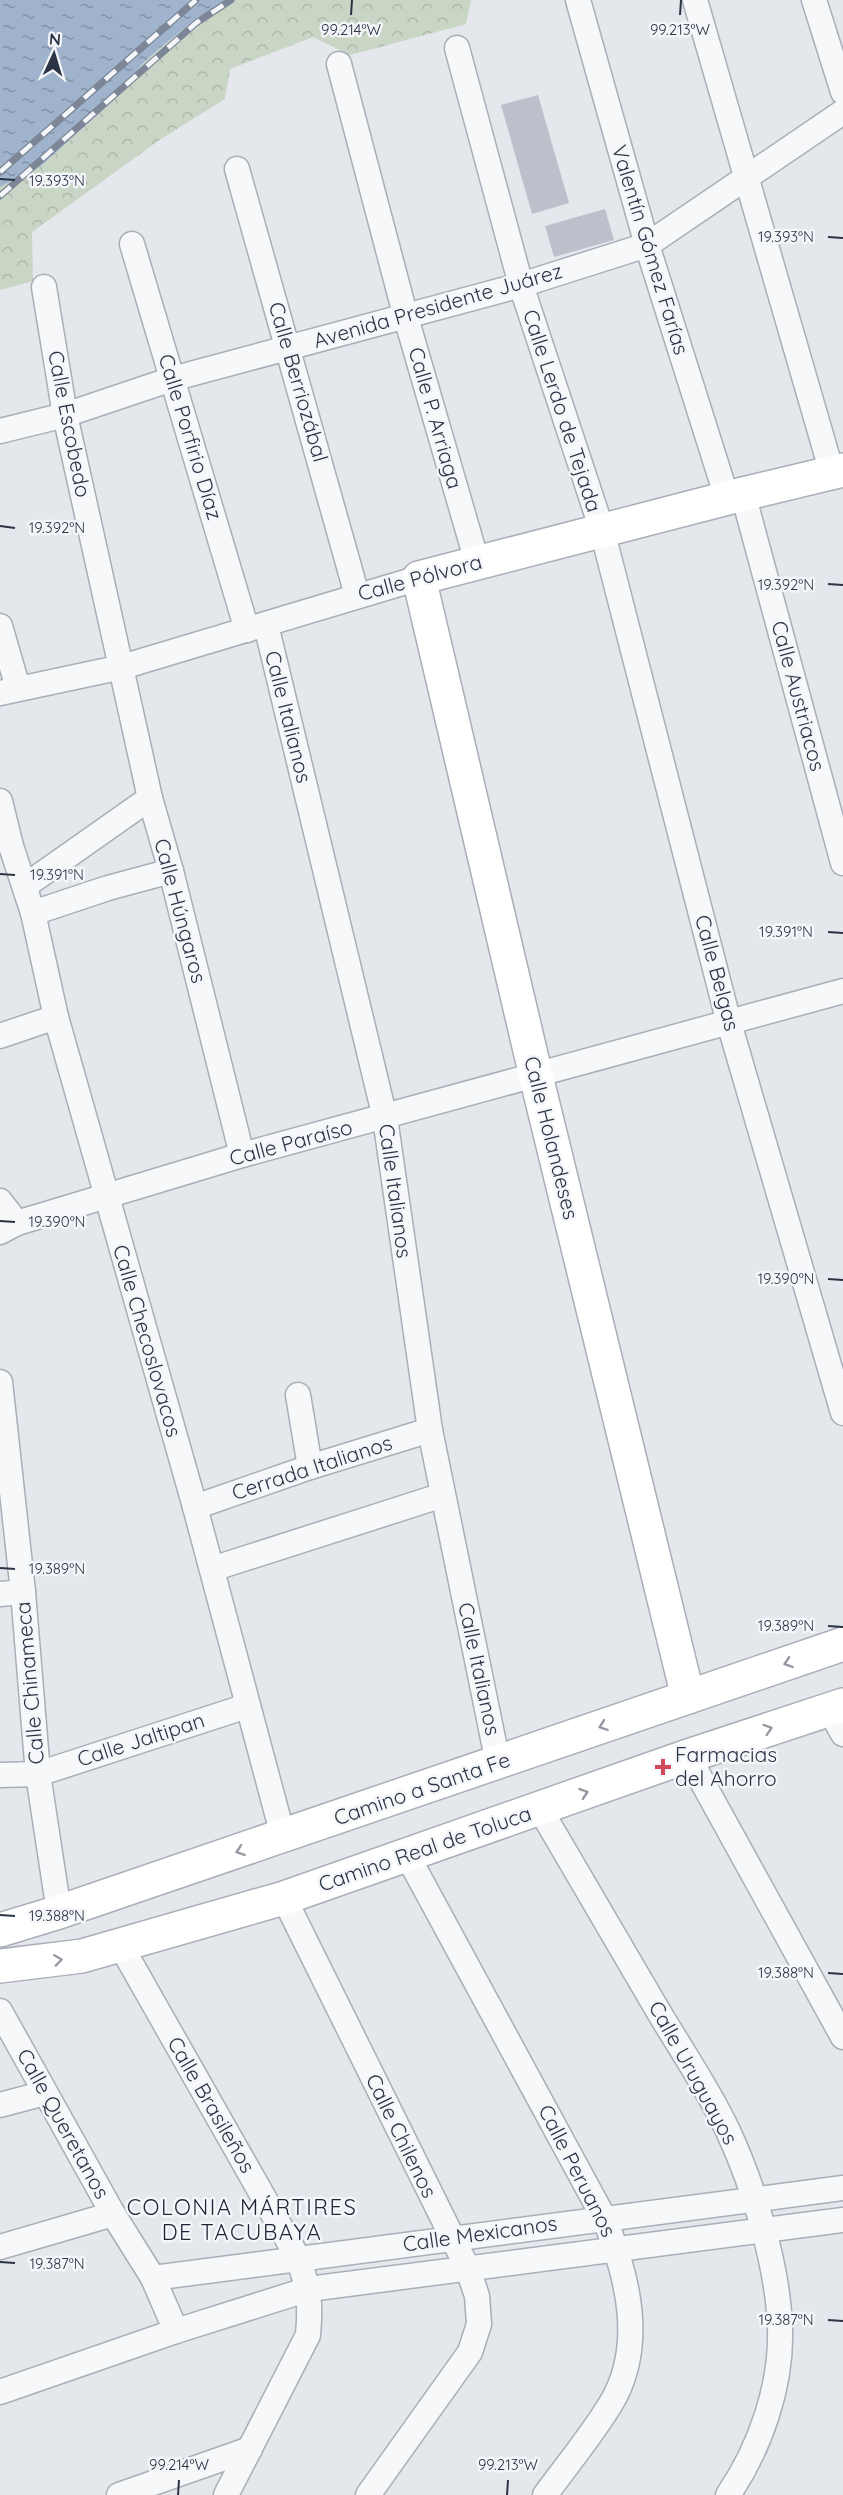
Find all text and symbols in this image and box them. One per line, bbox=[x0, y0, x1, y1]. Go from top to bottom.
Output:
text: 99.214°W bbox=[321, 20, 381, 39]
text: 99.213°W bbox=[650, 20, 711, 39]
north arrow bbox=[24, 24, 84, 84]
text: N bbox=[48, 29, 62, 49]
street label: Valentín Gómez Farías bbox=[607, 142, 695, 358]
text: 19.393°N bbox=[29, 171, 85, 190]
text: 19.393°N bbox=[758, 227, 814, 246]
street label: Avenida Presidente Juárez bbox=[310, 257, 565, 353]
street label: Calle Berriozábal bbox=[264, 299, 334, 465]
street label: Calle Lerdo de Tejada bbox=[518, 306, 608, 515]
street label: Calle P. Arriaga bbox=[403, 344, 469, 492]
street label: Calle Escobedo bbox=[43, 348, 97, 499]
street label: Calle Porfirio Díaz bbox=[153, 351, 229, 523]
text: 19.392°N bbox=[29, 518, 85, 537]
street label: Calle Pólvora bbox=[355, 548, 485, 606]
text: 19.392°N bbox=[758, 575, 814, 594]
street label: Calle Austriacos bbox=[766, 618, 832, 774]
street label: Calle Italianos bbox=[260, 648, 318, 786]
street label: Calle Húngaros bbox=[149, 836, 213, 986]
text: 19.391°N bbox=[30, 865, 84, 884]
street label: Calle Belgas bbox=[690, 912, 746, 1034]
text: 19.391°N bbox=[759, 922, 813, 941]
street label: Calle Holandeses bbox=[519, 1054, 585, 1222]
street label: Calle Paraíso bbox=[226, 1113, 355, 1171]
street label: Calle Italianos bbox=[374, 1122, 418, 1260]
text: 19.390°N bbox=[28, 1212, 86, 1231]
street label: Calle Checoslovacos bbox=[108, 1242, 188, 1440]
text: 19.390°N bbox=[757, 1269, 815, 1288]
street label: Cerrada Italianos bbox=[228, 1429, 395, 1505]
text: 19.389°N bbox=[29, 1559, 85, 1578]
street label: Calle Italianos bbox=[453, 1600, 507, 1738]
street label: Calle Chinameca bbox=[9, 1601, 49, 1765]
text: 19.389°N bbox=[758, 1616, 814, 1635]
one-way arrow bbox=[783, 1656, 794, 1669]
street label: Calle Jaltipan bbox=[74, 1706, 208, 1772]
one-way arrow bbox=[598, 1719, 609, 1732]
one-way arrow bbox=[762, 1724, 773, 1737]
place label: Farmacias del Ahorro bbox=[675, 1741, 777, 1791]
street label: Camino a Santa Fe bbox=[330, 1746, 513, 1830]
marker: Farmacias del Ahorro bbox=[656, 1760, 670, 1774]
one-way arrow bbox=[578, 1788, 589, 1801]
street label: Camino Real de Toluca bbox=[315, 1799, 534, 1897]
one-way arrow bbox=[235, 1843, 246, 1856]
text: 19.388°N bbox=[29, 1906, 85, 1925]
one-way arrow bbox=[53, 1954, 63, 1967]
text: 19.388°N bbox=[758, 1963, 814, 1982]
street label: Calle Uruguayos bbox=[644, 1996, 744, 2149]
street label: Calle Brasileños bbox=[162, 2032, 261, 2177]
street label: Calle Queretanos bbox=[12, 2044, 116, 2203]
street label: Calle Chilenos bbox=[361, 2069, 443, 2202]
street label: Calle Peruanos bbox=[533, 2100, 622, 2241]
district label: COLONIA MÁRTIRES DE TACUBAYA bbox=[127, 2193, 357, 2246]
street label: Calle Mexicanos bbox=[401, 2209, 559, 2257]
text: 19.387°N bbox=[29, 2254, 85, 2273]
text: 19.387°N bbox=[758, 2310, 814, 2329]
text: 99.214°W bbox=[149, 2455, 209, 2474]
text: 99.213°W bbox=[478, 2455, 539, 2474]

